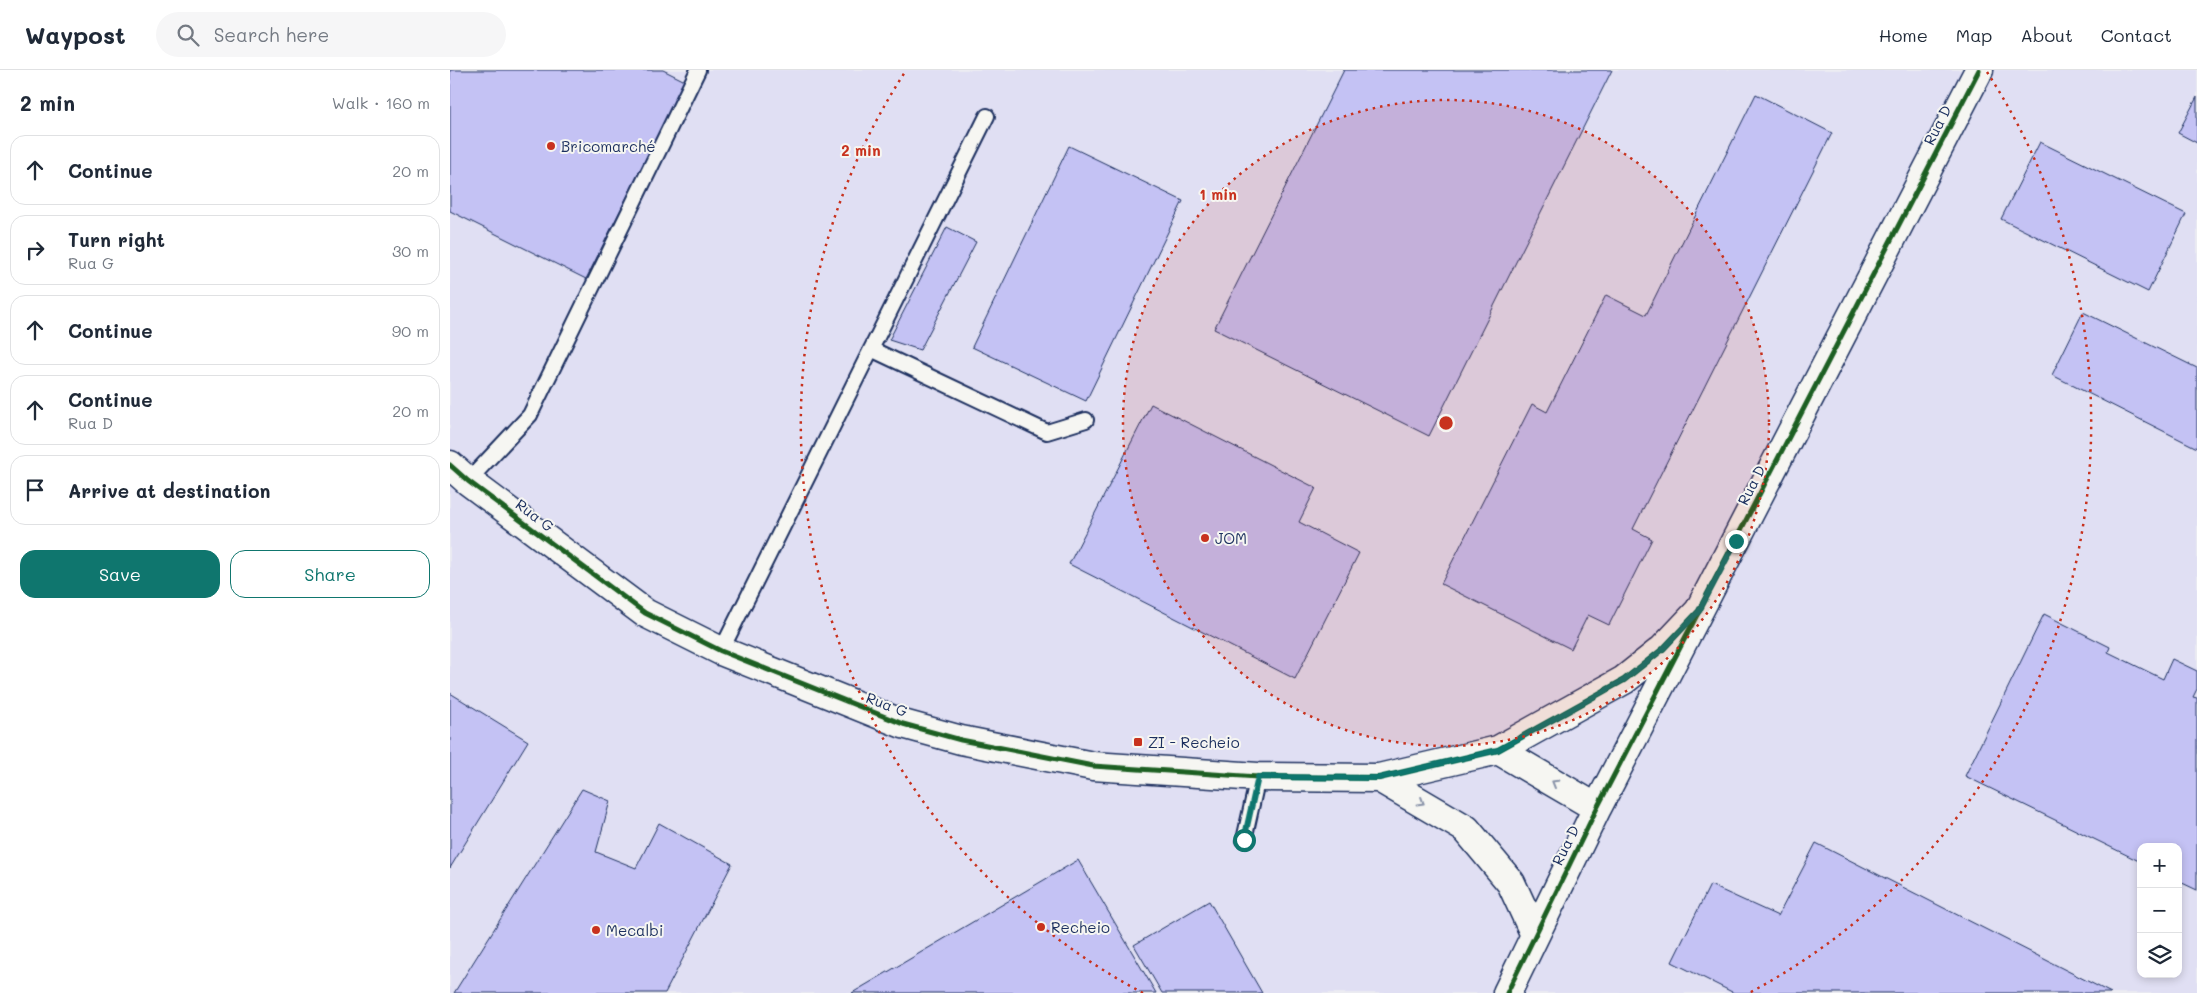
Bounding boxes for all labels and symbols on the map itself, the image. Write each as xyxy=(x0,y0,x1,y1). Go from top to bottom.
street label: Rua D xyxy=(1918,102,1956,148)
place label: Bricomarché xyxy=(561,136,656,156)
marker: Bricomarché xyxy=(545,140,557,152)
text: 2 min xyxy=(841,140,881,160)
text: 1 min xyxy=(1199,184,1237,204)
centre of rings xyxy=(1437,414,1455,432)
street label: Rua D xyxy=(1732,462,1770,508)
street label: Rua G xyxy=(512,494,558,536)
place label: JOM xyxy=(1215,528,1247,548)
route end xyxy=(1725,530,1748,553)
marker: JOM xyxy=(1199,532,1211,544)
street label: Rua G xyxy=(863,687,911,721)
place label: ZI - Recheio xyxy=(1148,732,1240,752)
marker: ZI - Recheio xyxy=(1132,736,1144,748)
one-way arrow xyxy=(1552,780,1561,790)
one-way arrow xyxy=(1415,796,1424,806)
street label: Rua D xyxy=(1547,822,1583,868)
route start xyxy=(1233,829,1256,852)
place label: Recheio xyxy=(1051,917,1110,937)
place label: Mecalbi xyxy=(606,920,663,940)
marker: Recheio xyxy=(1035,921,1047,933)
marker: Mecalbi xyxy=(590,924,602,936)

